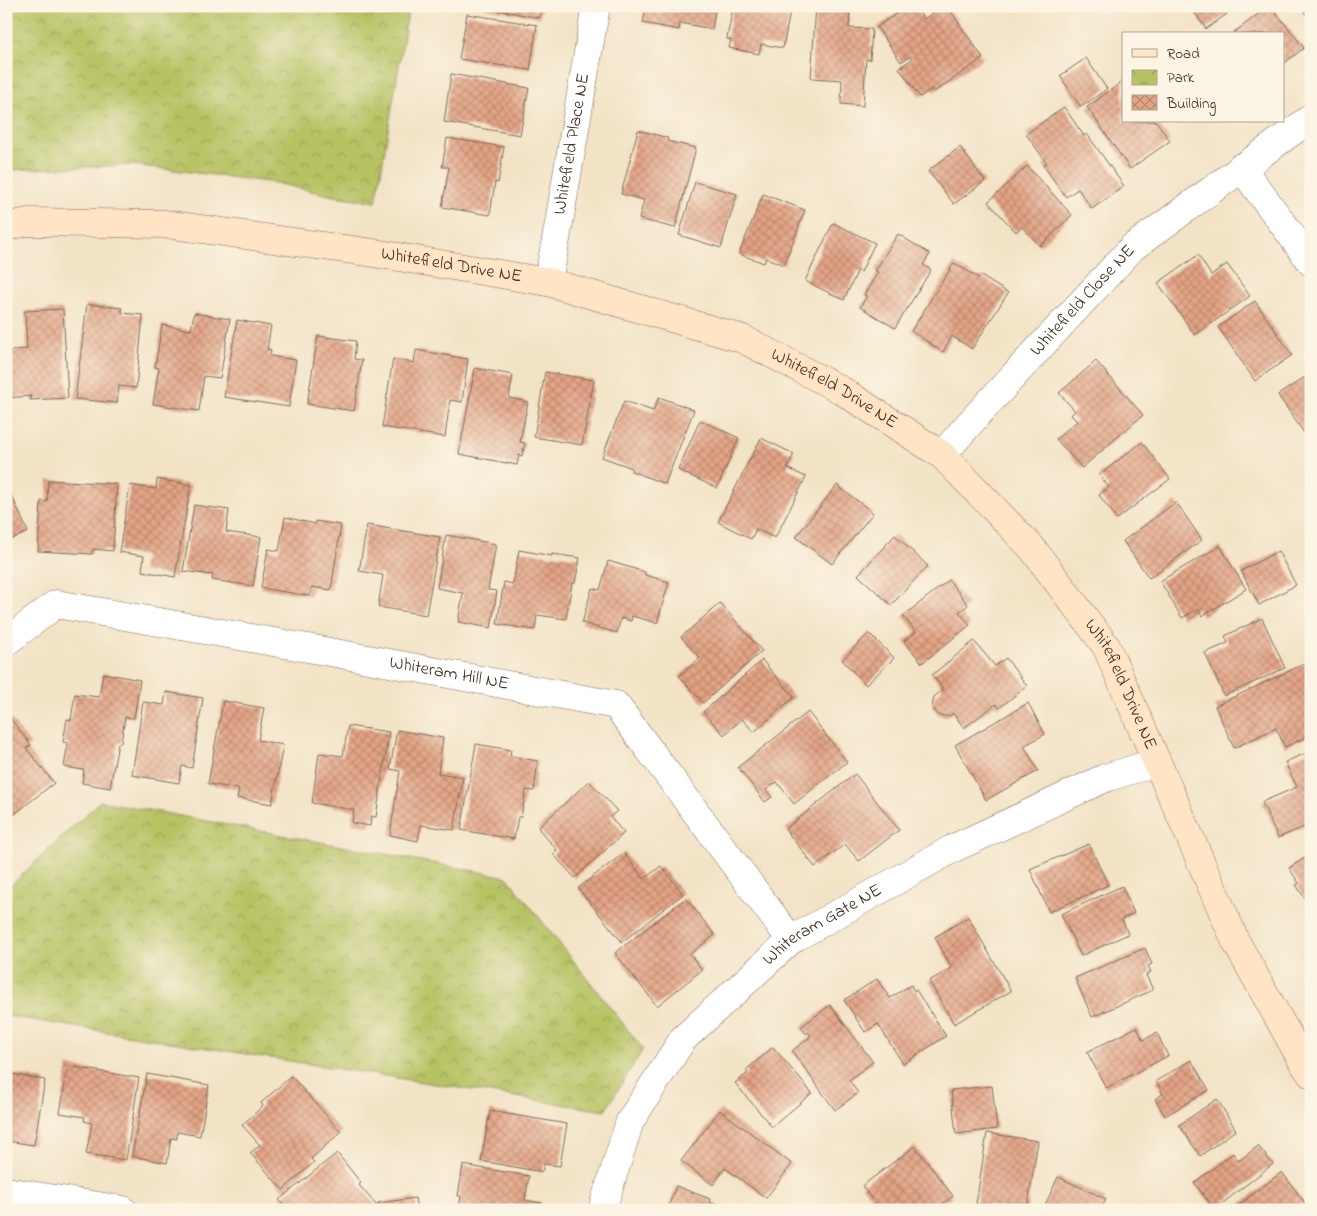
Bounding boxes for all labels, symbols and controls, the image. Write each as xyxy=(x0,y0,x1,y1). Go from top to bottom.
legend xyxy=(1122,32,1284,122)
text: Road xyxy=(1167,43,1200,65)
text: Park xyxy=(1167,67,1195,89)
street label: Whitefield Place NE xyxy=(548,71,597,217)
text: Building xyxy=(1166,93,1216,116)
street label: Whitefield Close NE xyxy=(1025,239,1142,363)
street label: Whitefield Drive NE xyxy=(379,241,524,290)
street label: Whitefield Drive NE xyxy=(766,343,902,436)
street label: Whitefield Drive NE xyxy=(1077,614,1163,754)
street label: Whiteram Hill NE xyxy=(387,650,511,698)
street label: Whiteram Gate NE xyxy=(757,878,887,972)

